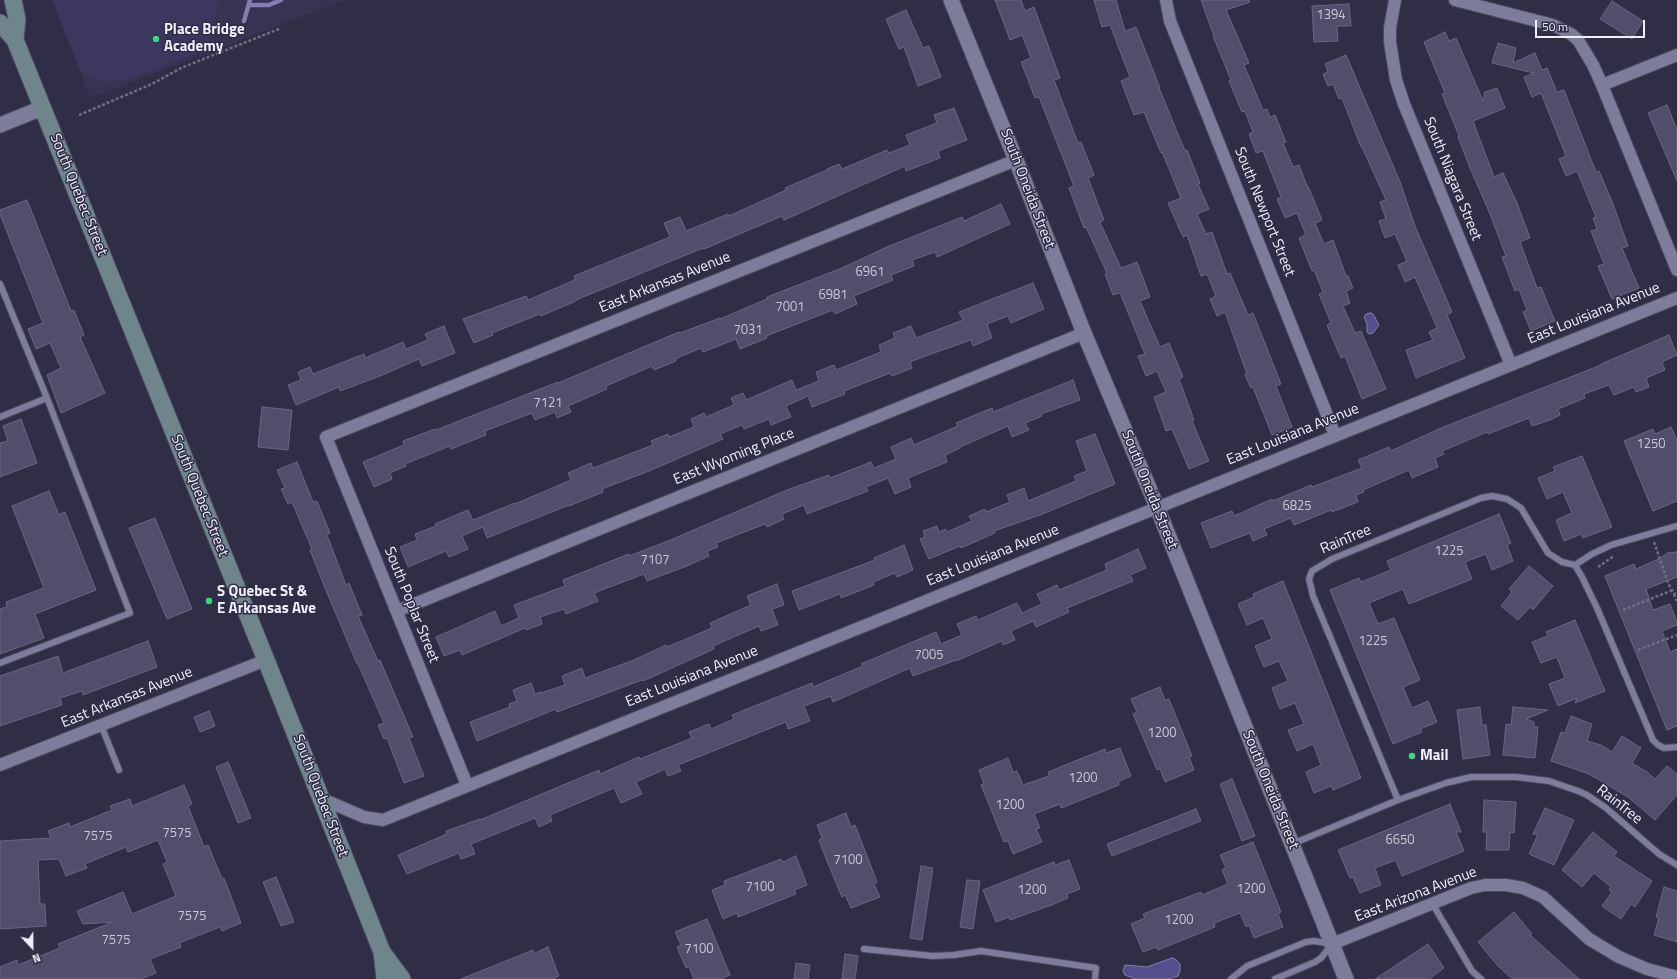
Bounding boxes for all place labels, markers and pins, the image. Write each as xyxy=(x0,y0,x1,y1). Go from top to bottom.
place label: Place Bridge Academy xyxy=(164,21,245,56)
marker: Place Bridge Academy xyxy=(151,34,161,44)
place label: S Quebec St & E Arkansas Ave xyxy=(217,583,316,618)
marker: S Quebec St & E Arkansas Ave xyxy=(204,596,214,606)
place label: Mail xyxy=(1420,747,1448,765)
marker: Mail xyxy=(1407,751,1417,761)

